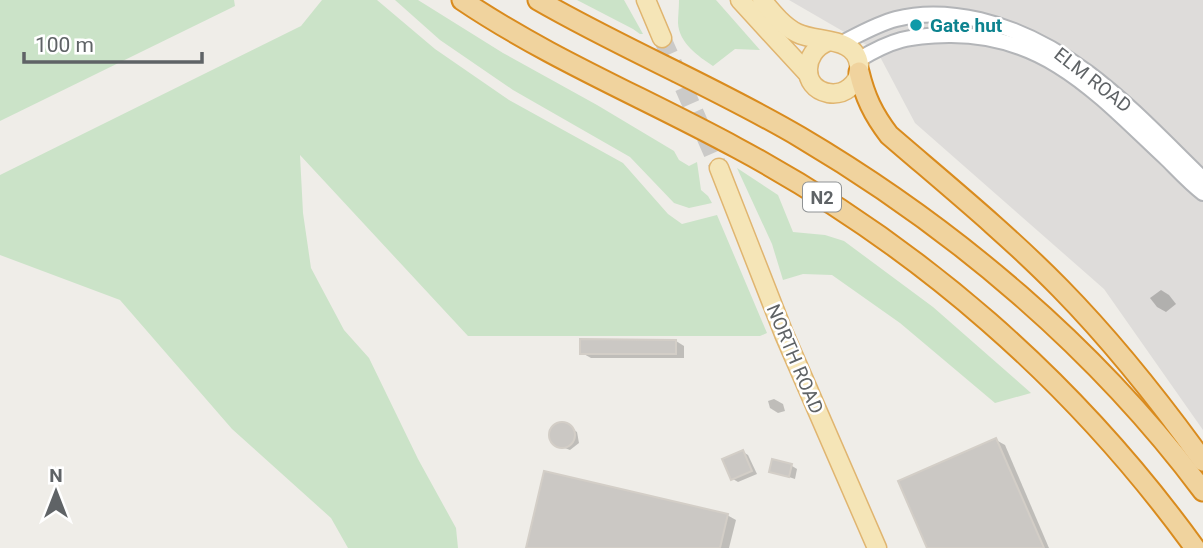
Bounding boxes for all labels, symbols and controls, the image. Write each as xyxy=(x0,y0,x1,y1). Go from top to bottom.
place label: Gate hut xyxy=(930,14,1003,37)
marker: Gate hut xyxy=(908,17,924,33)
scale bar xyxy=(24,21,203,65)
text: 100 m xyxy=(35,33,94,57)
street label: ELM ROAD xyxy=(1050,43,1136,117)
road number: N2 xyxy=(803,182,841,212)
street label: NORTH ROAD xyxy=(762,301,828,417)
north arrow xyxy=(21,457,91,527)
text: N xyxy=(49,464,63,487)

